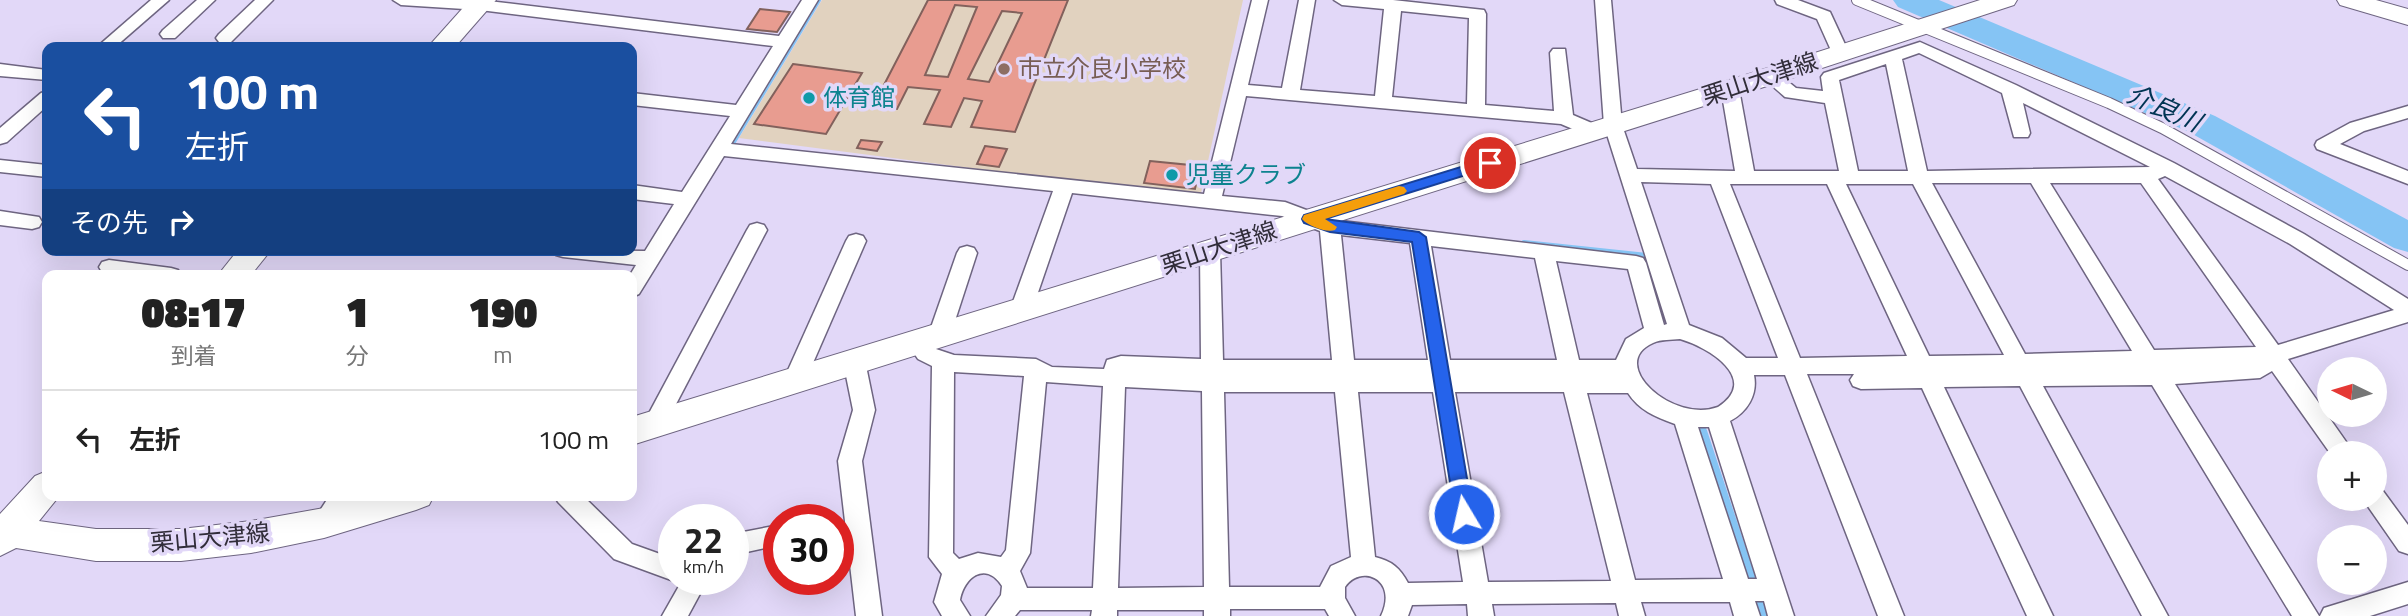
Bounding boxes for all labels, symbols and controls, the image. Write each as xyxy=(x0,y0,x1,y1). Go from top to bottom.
street label: 栗山大津線 xyxy=(1697,42,1822,114)
place label: 市立介良小学校 xyxy=(1018,50,1186,86)
text: 100 m xyxy=(185,53,319,128)
marker: 市立介良小学校 xyxy=(996,61,1012,77)
icon: left xyxy=(70,70,161,161)
water label: 介良川 xyxy=(2121,74,2210,142)
place label: 体育館 xyxy=(823,79,895,115)
marker: 体育館 xyxy=(801,90,817,106)
text: 左折 xyxy=(185,122,249,170)
pin xyxy=(1460,133,1520,193)
icon: arrive xyxy=(1471,144,1509,182)
place label: 児童クラブ xyxy=(1186,156,1306,192)
marker: 児童クラブ xyxy=(1164,167,1180,183)
text: その先 xyxy=(70,203,148,242)
icon: right xyxy=(162,203,200,241)
street label: 栗山大津線 xyxy=(1156,211,1281,283)
text: 08:17 xyxy=(142,279,246,343)
text: 1 xyxy=(346,279,369,343)
text: 190 xyxy=(468,279,537,343)
text: m xyxy=(493,337,512,372)
text: 到着 xyxy=(171,338,217,373)
text: 分 xyxy=(346,338,369,373)
north arrow xyxy=(2317,357,2387,427)
map controls xyxy=(2317,357,2387,595)
icon: left xyxy=(70,420,108,458)
text: 左折 xyxy=(129,420,181,459)
text: 100 m xyxy=(538,420,609,459)
button: + xyxy=(2317,441,2387,511)
position arrow xyxy=(1427,477,1501,551)
speed limit sign: 30 xyxy=(763,504,854,595)
text: 22 xyxy=(684,513,723,567)
street label: 栗山大津線 xyxy=(149,514,271,560)
button: − xyxy=(2317,525,2387,595)
text: km/h xyxy=(683,553,724,580)

